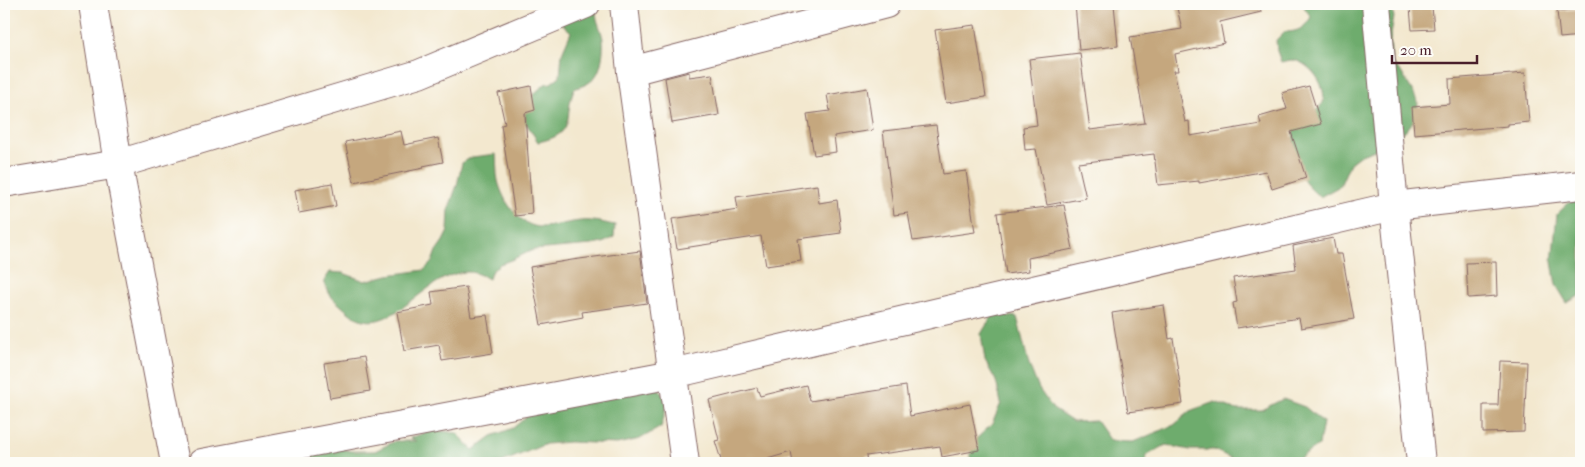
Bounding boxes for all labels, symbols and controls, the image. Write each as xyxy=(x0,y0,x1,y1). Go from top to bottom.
scale bar xyxy=(1392,32,1478,64)
text: 20 m xyxy=(1400,41,1432,59)

